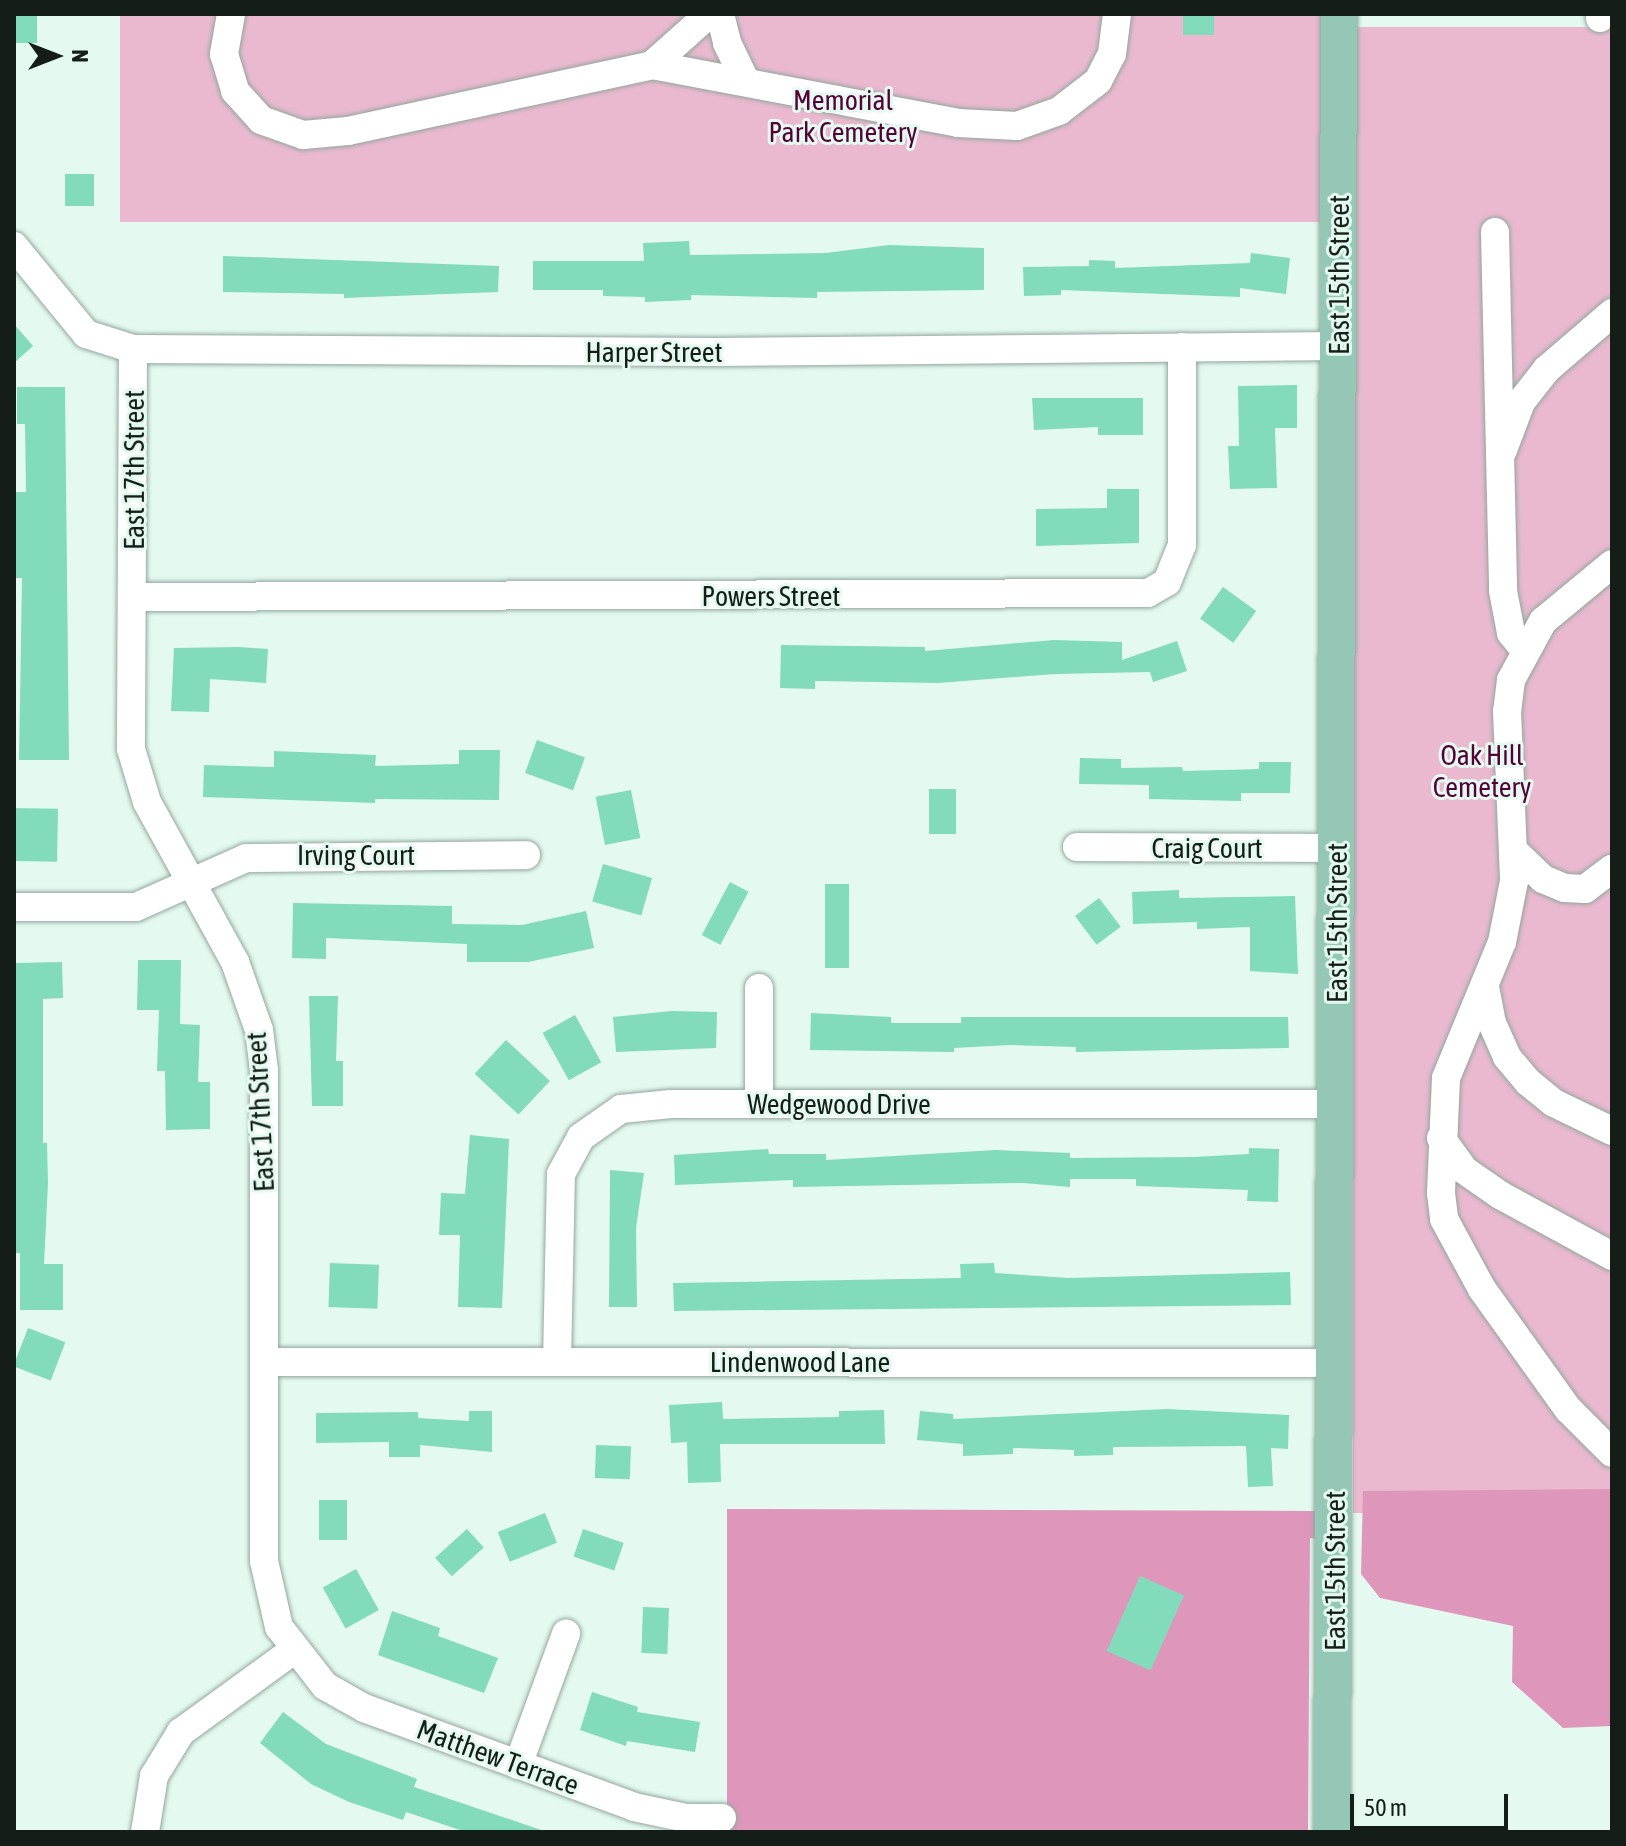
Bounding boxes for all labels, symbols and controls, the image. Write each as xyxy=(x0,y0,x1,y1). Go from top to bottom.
north arrow xyxy=(16,16,96,96)
text: N xyxy=(67,50,93,62)
park label: Memorial Park Cemetery xyxy=(768,83,918,149)
street label: East 15th Street xyxy=(1322,195,1356,355)
street label: Harper Street xyxy=(585,335,723,369)
street label: East 17th Street xyxy=(117,390,151,550)
street label: Powers Street xyxy=(702,579,840,613)
park label: Oak Hill Cemetery xyxy=(1433,738,1531,804)
street label: Craig Court xyxy=(1152,831,1262,865)
street label: Irving Court xyxy=(297,838,415,872)
street label: East 15th Street xyxy=(1320,843,1354,1003)
street label: East 17th Street xyxy=(239,1031,281,1193)
street label: Wedgewood Drive xyxy=(747,1087,931,1121)
street label: Lindenwood Lane xyxy=(710,1345,890,1379)
street label: East 15th Street xyxy=(1318,1491,1352,1651)
street label: Matthew Terrace xyxy=(412,1712,584,1802)
scale bar xyxy=(1354,1778,1512,1828)
text: 50 m xyxy=(1364,1794,1407,1821)

